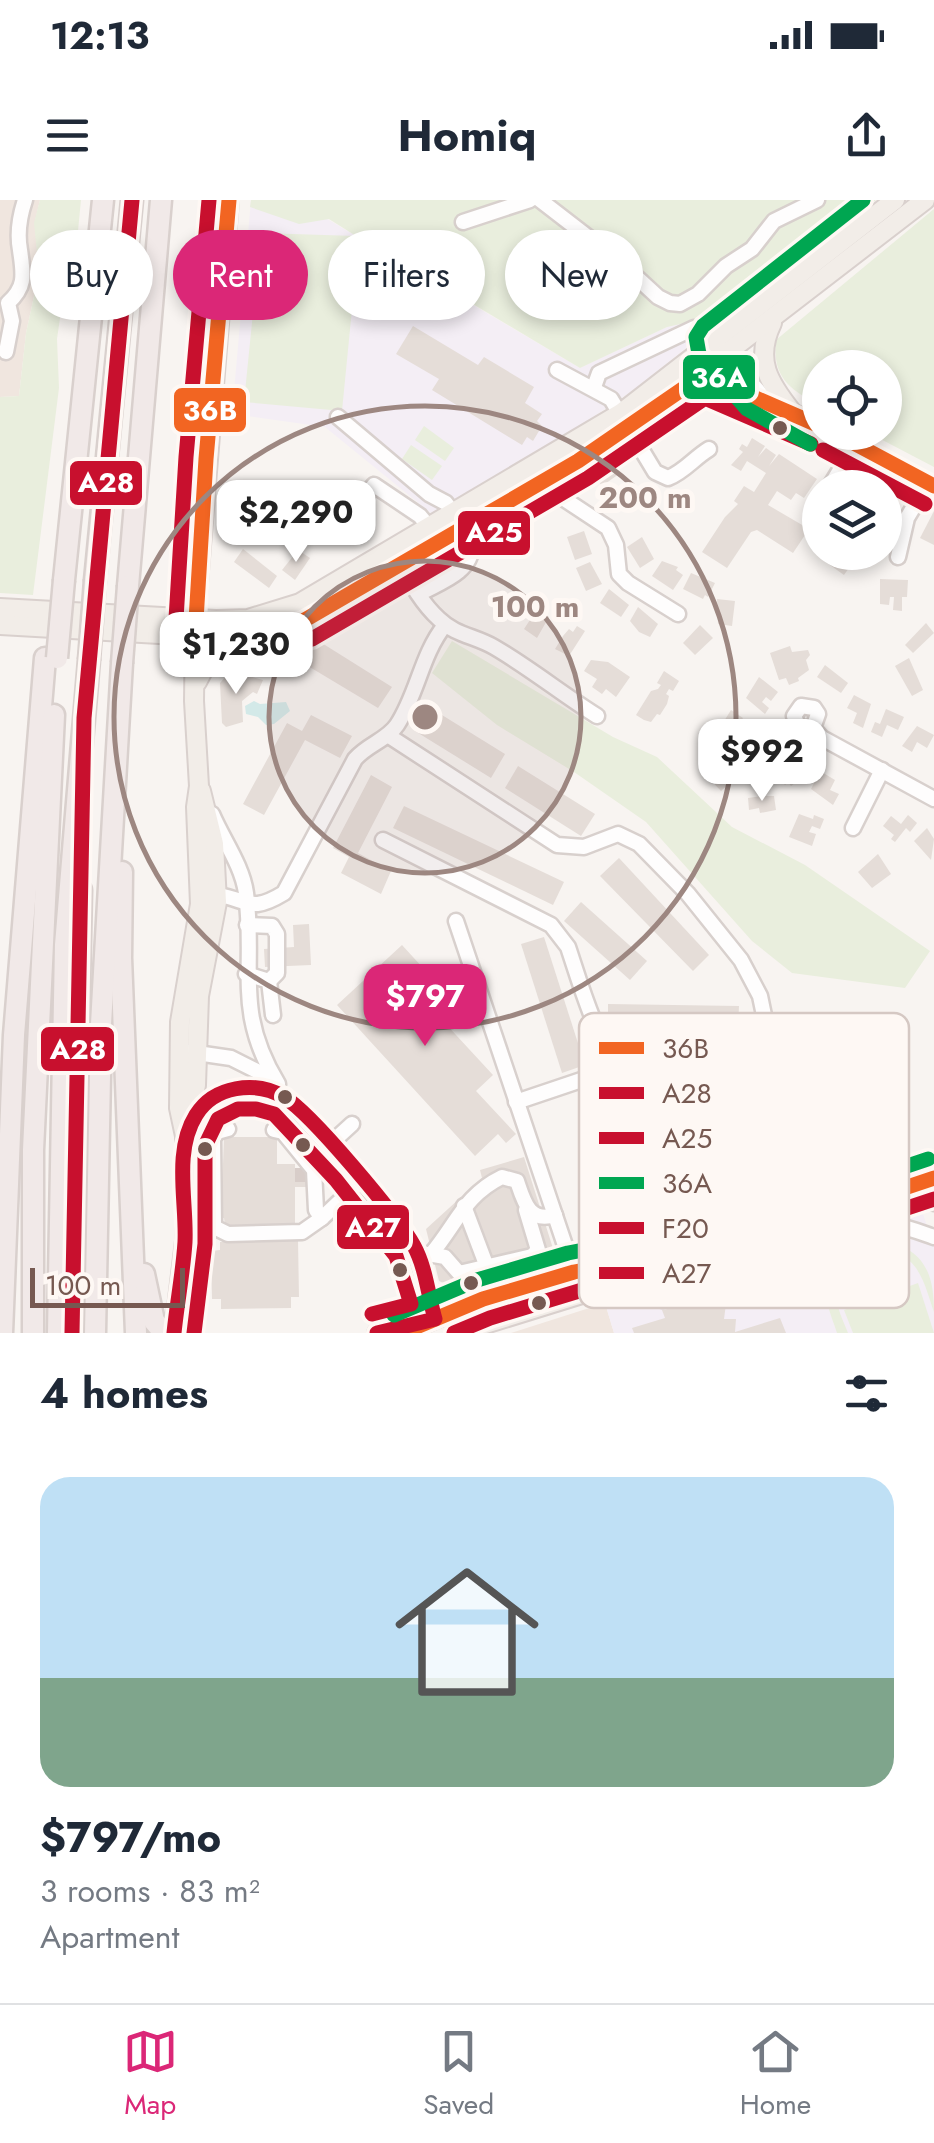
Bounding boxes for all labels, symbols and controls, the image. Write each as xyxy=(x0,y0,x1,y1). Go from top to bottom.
text: 12:13 xyxy=(50,8,149,63)
text: Homiq xyxy=(397,103,537,168)
icon: menu xyxy=(40,108,95,163)
icon: share xyxy=(839,108,894,163)
chip: Buy xyxy=(30,230,153,320)
chip: Rent xyxy=(173,230,308,320)
chip: Filters xyxy=(328,230,485,320)
chip: New xyxy=(505,230,643,320)
map controls xyxy=(802,350,902,570)
button: locate xyxy=(802,350,902,450)
line badge: 36A xyxy=(681,353,757,401)
text: 36A xyxy=(691,357,748,398)
line badge: 36B xyxy=(172,386,248,434)
text: 36B xyxy=(183,390,237,431)
unlabelled marker xyxy=(770,418,790,438)
line badge: A28 xyxy=(68,459,144,507)
text: A28 xyxy=(77,462,134,503)
button: layers xyxy=(802,470,902,570)
text: 200 m xyxy=(599,476,692,519)
pin: $2,290 xyxy=(215,480,377,565)
text: $2,290 xyxy=(239,489,353,535)
line badge: A25 xyxy=(456,509,532,557)
text: A25 xyxy=(464,512,523,553)
text: 100 m xyxy=(491,585,579,628)
pin: $1,230 xyxy=(155,612,317,697)
text: $1,230 xyxy=(182,621,290,667)
centre of rings xyxy=(407,699,443,735)
pin: $992 xyxy=(703,719,821,804)
text: $992 xyxy=(720,728,804,774)
pin: $797 xyxy=(366,964,484,1049)
text: $797 xyxy=(386,973,464,1019)
legend xyxy=(579,1013,909,1308)
line badge: A28 xyxy=(39,1025,116,1073)
text: 36B xyxy=(662,1028,709,1069)
text: A28 xyxy=(49,1029,106,1070)
text: A28 xyxy=(662,1073,712,1114)
unlabelled marker xyxy=(275,1087,295,1107)
text: A25 xyxy=(662,1118,712,1159)
unlabelled marker xyxy=(293,1135,313,1155)
unlabelled marker xyxy=(195,1139,215,1159)
text: 36A xyxy=(662,1163,712,1204)
line badge: A27 xyxy=(335,1203,411,1251)
text: A27 xyxy=(344,1207,401,1248)
text: F20 xyxy=(662,1208,709,1249)
text: A27 xyxy=(662,1253,711,1294)
unlabelled marker xyxy=(390,1260,410,1280)
scale bar xyxy=(30,1263,185,1308)
text: 100 m xyxy=(45,1265,121,1306)
unlabelled marker xyxy=(461,1273,481,1293)
unlabelled marker xyxy=(529,1293,549,1313)
text: 4 homes xyxy=(40,1363,208,1424)
icon: filters xyxy=(839,1366,894,1421)
icon: home xyxy=(377,1542,557,1722)
text: $797/mo xyxy=(40,1807,221,1868)
text: 3 rooms · 83 m² xyxy=(40,1868,260,1914)
text: Apartment xyxy=(40,1914,179,1960)
tab: Map xyxy=(123,2024,178,2125)
tab: Saved xyxy=(423,2024,494,2125)
tab: Home xyxy=(740,2024,811,2125)

